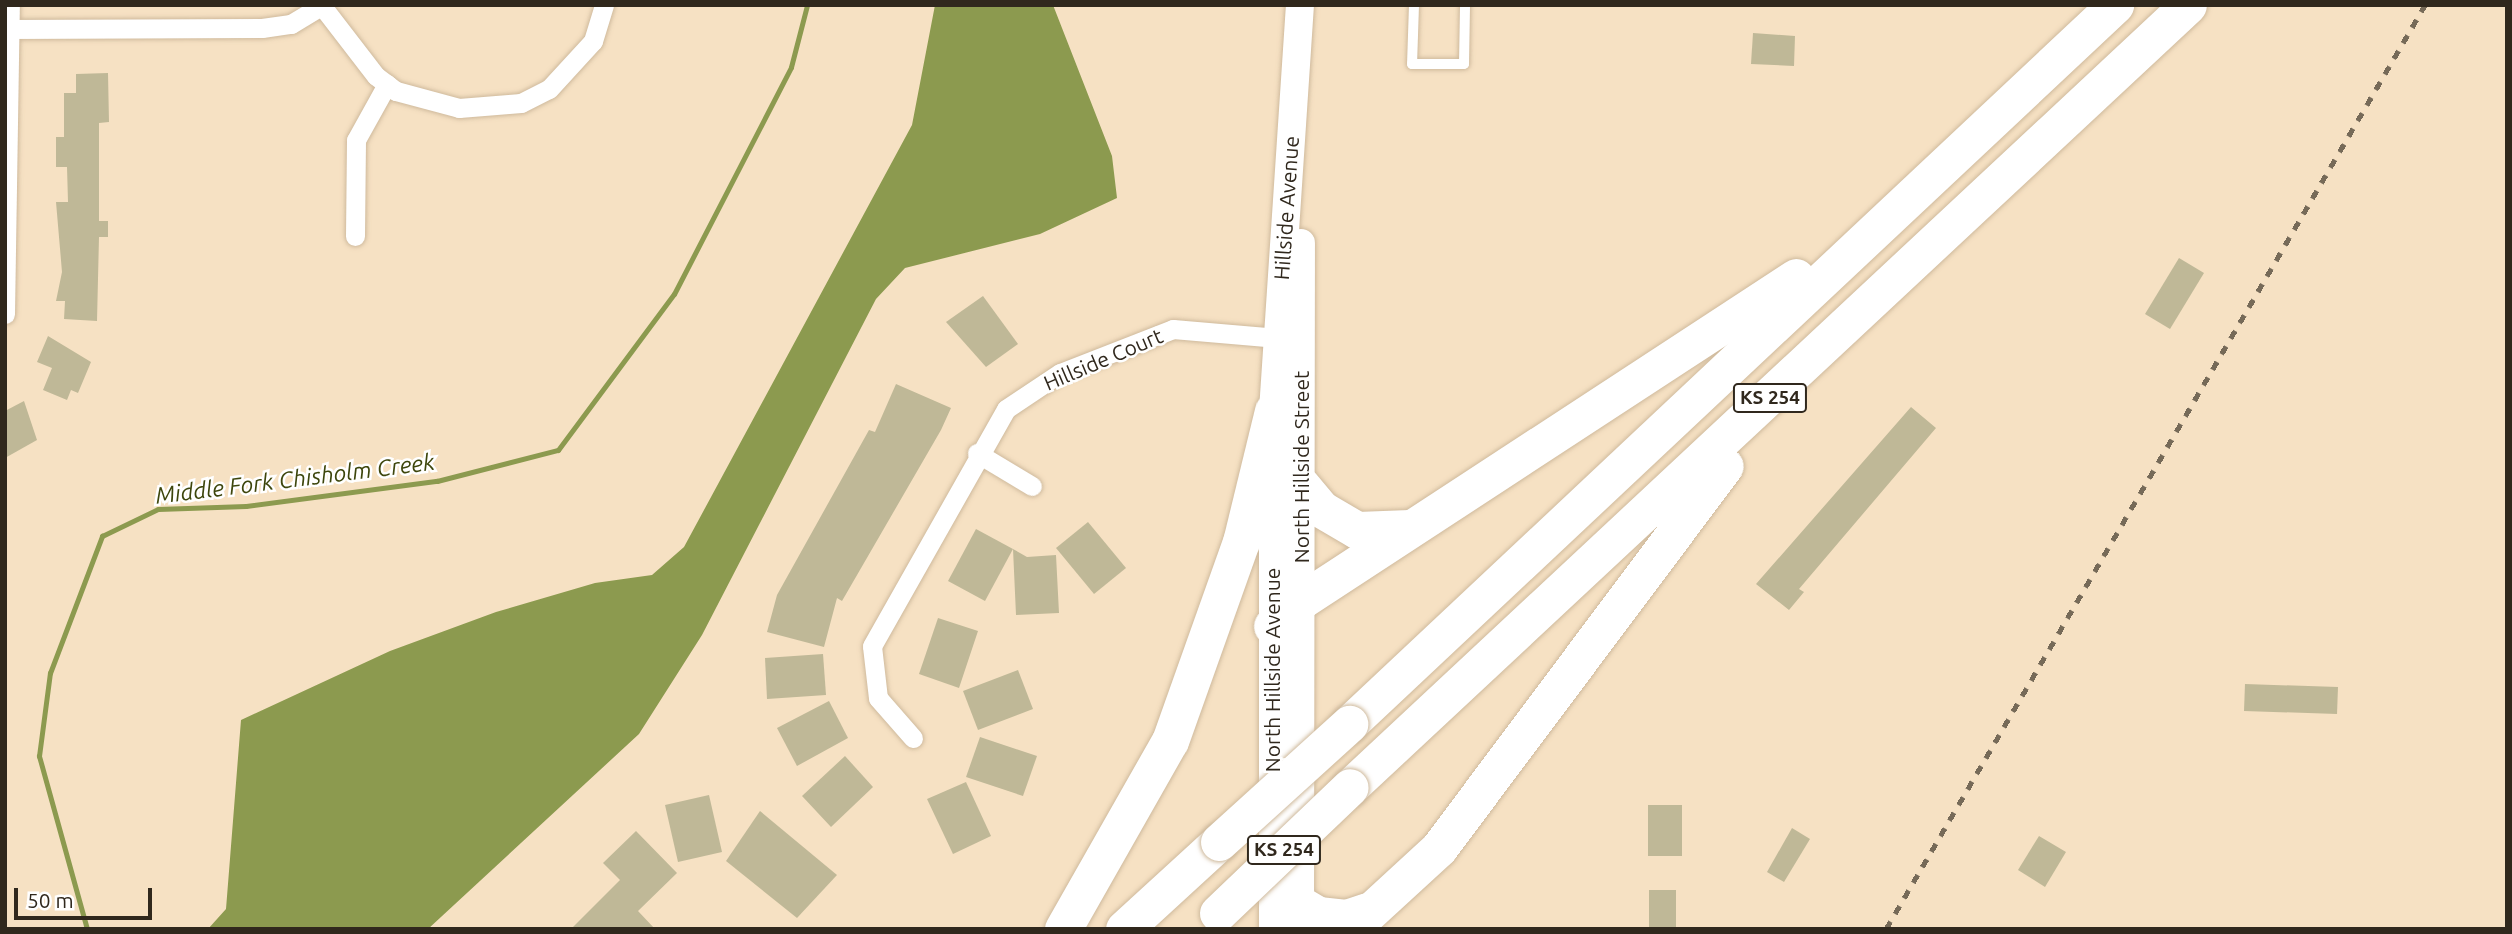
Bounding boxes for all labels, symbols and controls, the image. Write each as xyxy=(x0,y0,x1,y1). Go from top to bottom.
street label: Hillside Avenue xyxy=(1268,135,1304,281)
street label: Hillside Court xyxy=(1040,323,1166,395)
street label: North Hillside Street xyxy=(1288,371,1314,563)
road number: KS 254 xyxy=(1732,382,1809,414)
water label: Middle Fork Chisholm Creek xyxy=(154,448,436,510)
street label: North Hillside Avenue xyxy=(1259,568,1285,772)
road number: KS 254 xyxy=(1246,834,1322,866)
scale bar xyxy=(18,874,156,918)
text: 50 m xyxy=(27,888,74,912)

